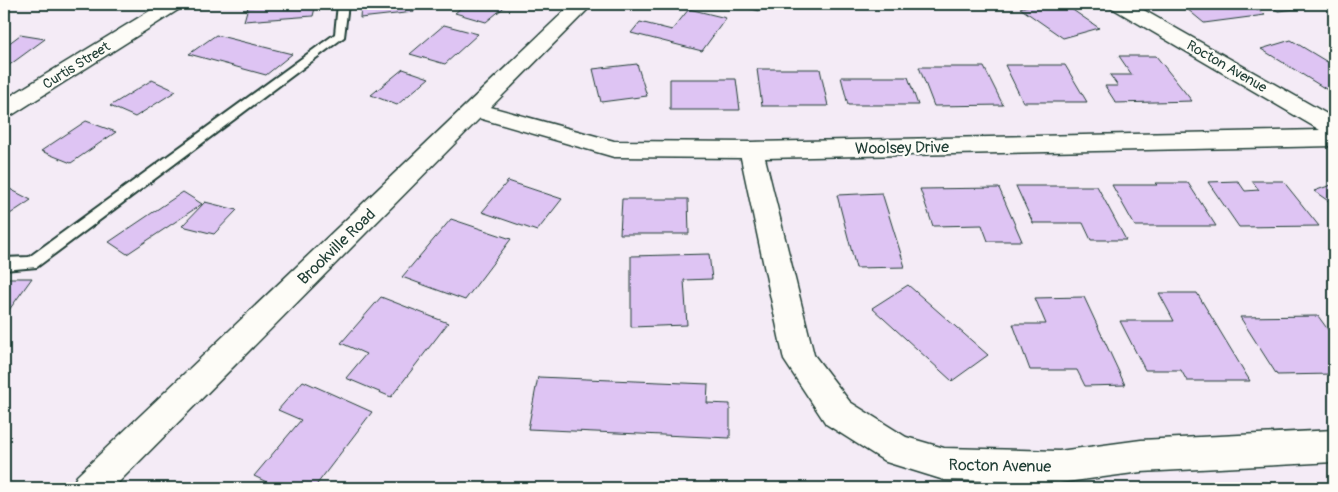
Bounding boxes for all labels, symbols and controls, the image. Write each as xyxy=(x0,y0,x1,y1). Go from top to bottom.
street label: Rocton Avenue xyxy=(1184,37,1270,96)
street label: Curtis Street xyxy=(40,38,113,93)
street label: Woolsey Drive xyxy=(855,137,949,159)
street label: Brookville Road xyxy=(294,205,380,289)
street label: Rocton Avenue xyxy=(949,455,1052,477)

